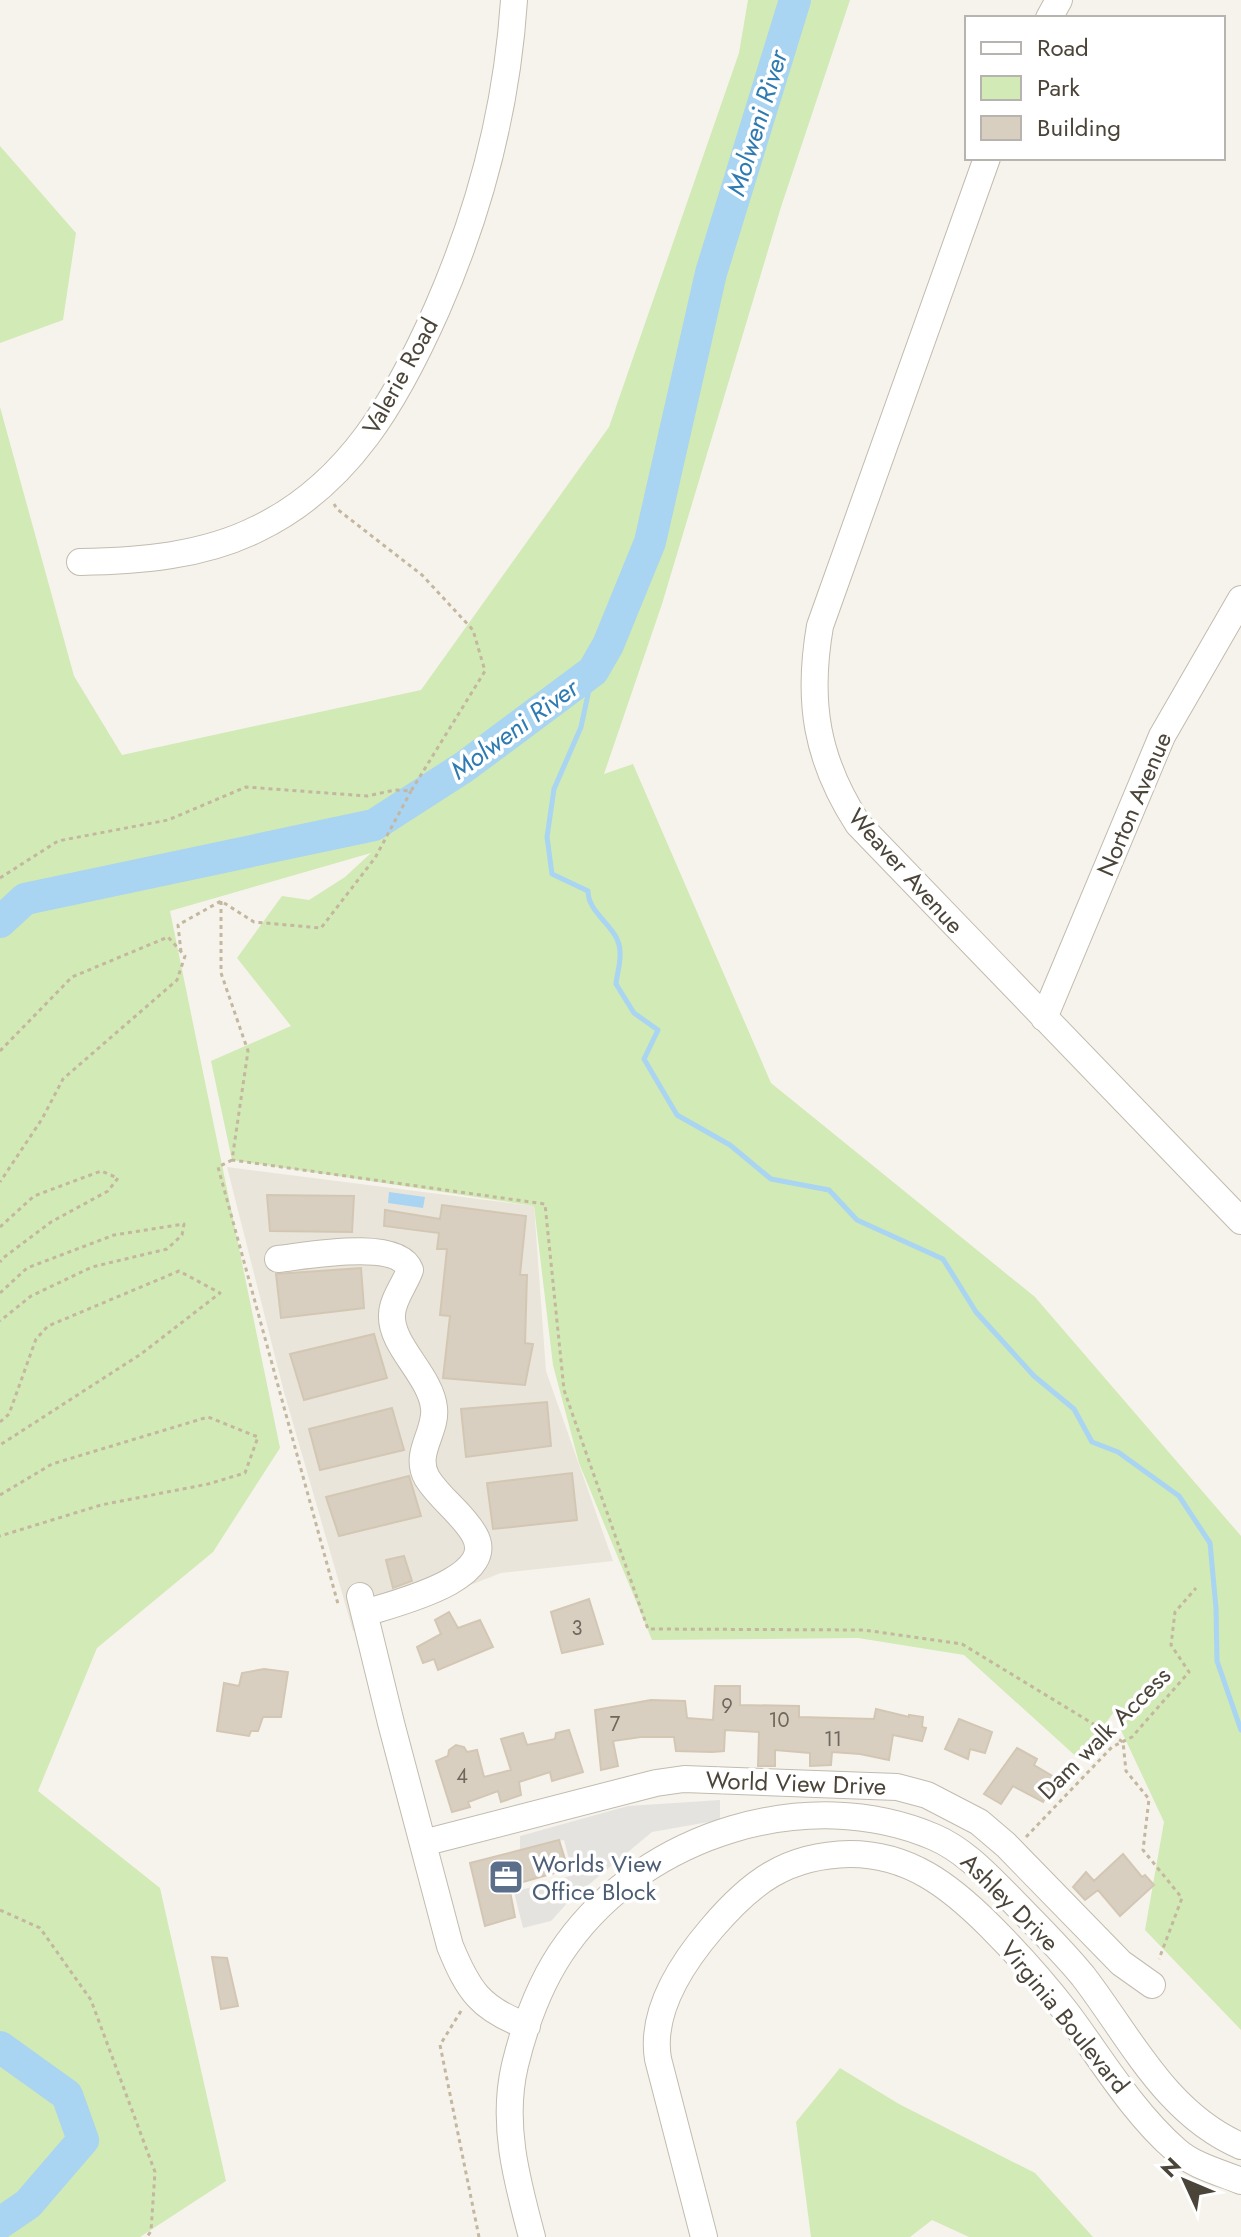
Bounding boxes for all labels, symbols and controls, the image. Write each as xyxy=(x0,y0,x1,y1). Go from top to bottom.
legend xyxy=(965,16,1225,160)
text: Road xyxy=(1037,30,1089,65)
water label: Molweni River xyxy=(717,44,798,200)
text: Park xyxy=(1037,70,1080,105)
text: Building xyxy=(1037,110,1121,145)
street label: Valerie Road xyxy=(354,311,446,441)
water label: Molweni River xyxy=(442,669,587,789)
street label: Norton Avenue xyxy=(1088,727,1180,881)
street label: Weaver Avenue xyxy=(840,800,972,942)
house number: 3 xyxy=(572,1614,583,1643)
street label: Dam walk Access xyxy=(1030,1659,1178,1807)
house number: 9 xyxy=(721,1692,733,1721)
house number: 10 xyxy=(769,1706,790,1735)
house number: 7 xyxy=(610,1710,621,1739)
house number: 11 xyxy=(824,1725,842,1754)
house number: 4 xyxy=(456,1762,468,1791)
street label: World View Drive xyxy=(705,1762,887,1804)
street label: Ashley Drive xyxy=(953,1845,1067,1959)
place label: Worlds View Office Block xyxy=(532,1846,662,1909)
office icon: Worlds View Office Block xyxy=(487,1858,525,1896)
street label: Virginia Boulevard xyxy=(992,1933,1138,2101)
north arrow xyxy=(1145,2141,1225,2221)
text: N xyxy=(1153,2150,1188,2185)

